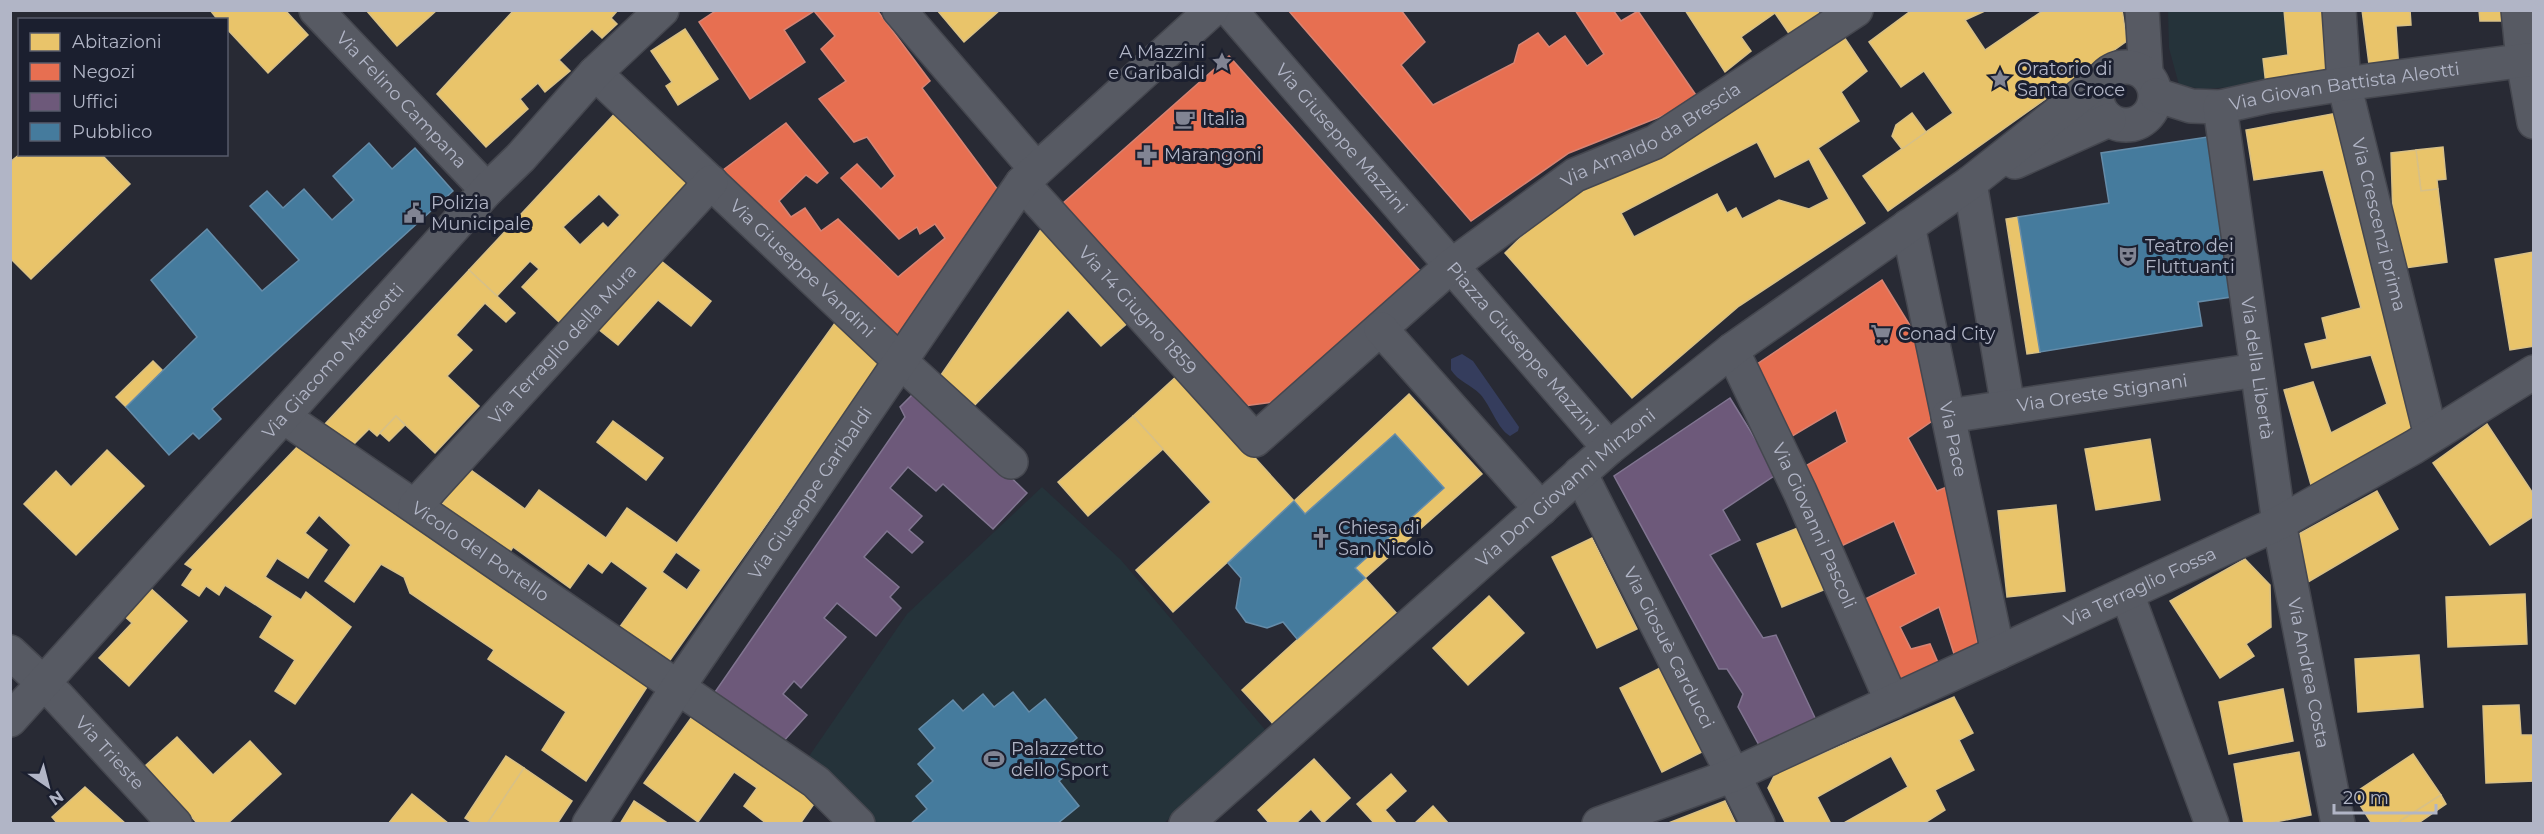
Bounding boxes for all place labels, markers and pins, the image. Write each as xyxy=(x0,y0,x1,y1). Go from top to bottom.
place label: A Mazzini e Garibaldi xyxy=(1108,41,1205,84)
place icon: A Mazzini e Garibaldi xyxy=(1210,50,1234,74)
place label: Oratorio di Santa Croce xyxy=(2017,58,2125,101)
place icon: Oratorio di Santa Croce xyxy=(1988,67,2012,91)
cafe icon: Italia xyxy=(1173,107,1197,131)
place label: Italia xyxy=(1202,108,1245,130)
pharmacy icon: Marangoni xyxy=(1135,143,1159,167)
place label: Marangoni xyxy=(1164,144,1262,166)
place label: Polizia Municipale xyxy=(431,192,531,235)
public building icon: Polizia Municipale xyxy=(402,201,426,225)
place label: Teatro dei Fluttuanti xyxy=(2145,235,2235,278)
theatre icon: Teatro dei Fluttuanti xyxy=(2116,244,2140,268)
supermarket icon: Conad City xyxy=(1869,322,1893,346)
place label: Conad City xyxy=(1898,323,1995,345)
place label: Chiesa di San Nicolò xyxy=(1338,517,1433,560)
church icon: Chiesa di San Nicolò xyxy=(1309,526,1333,550)
place label: Palazzetto dello Sport xyxy=(1011,738,1109,781)
sports icon: Palazzetto dello Sport xyxy=(982,747,1006,771)

